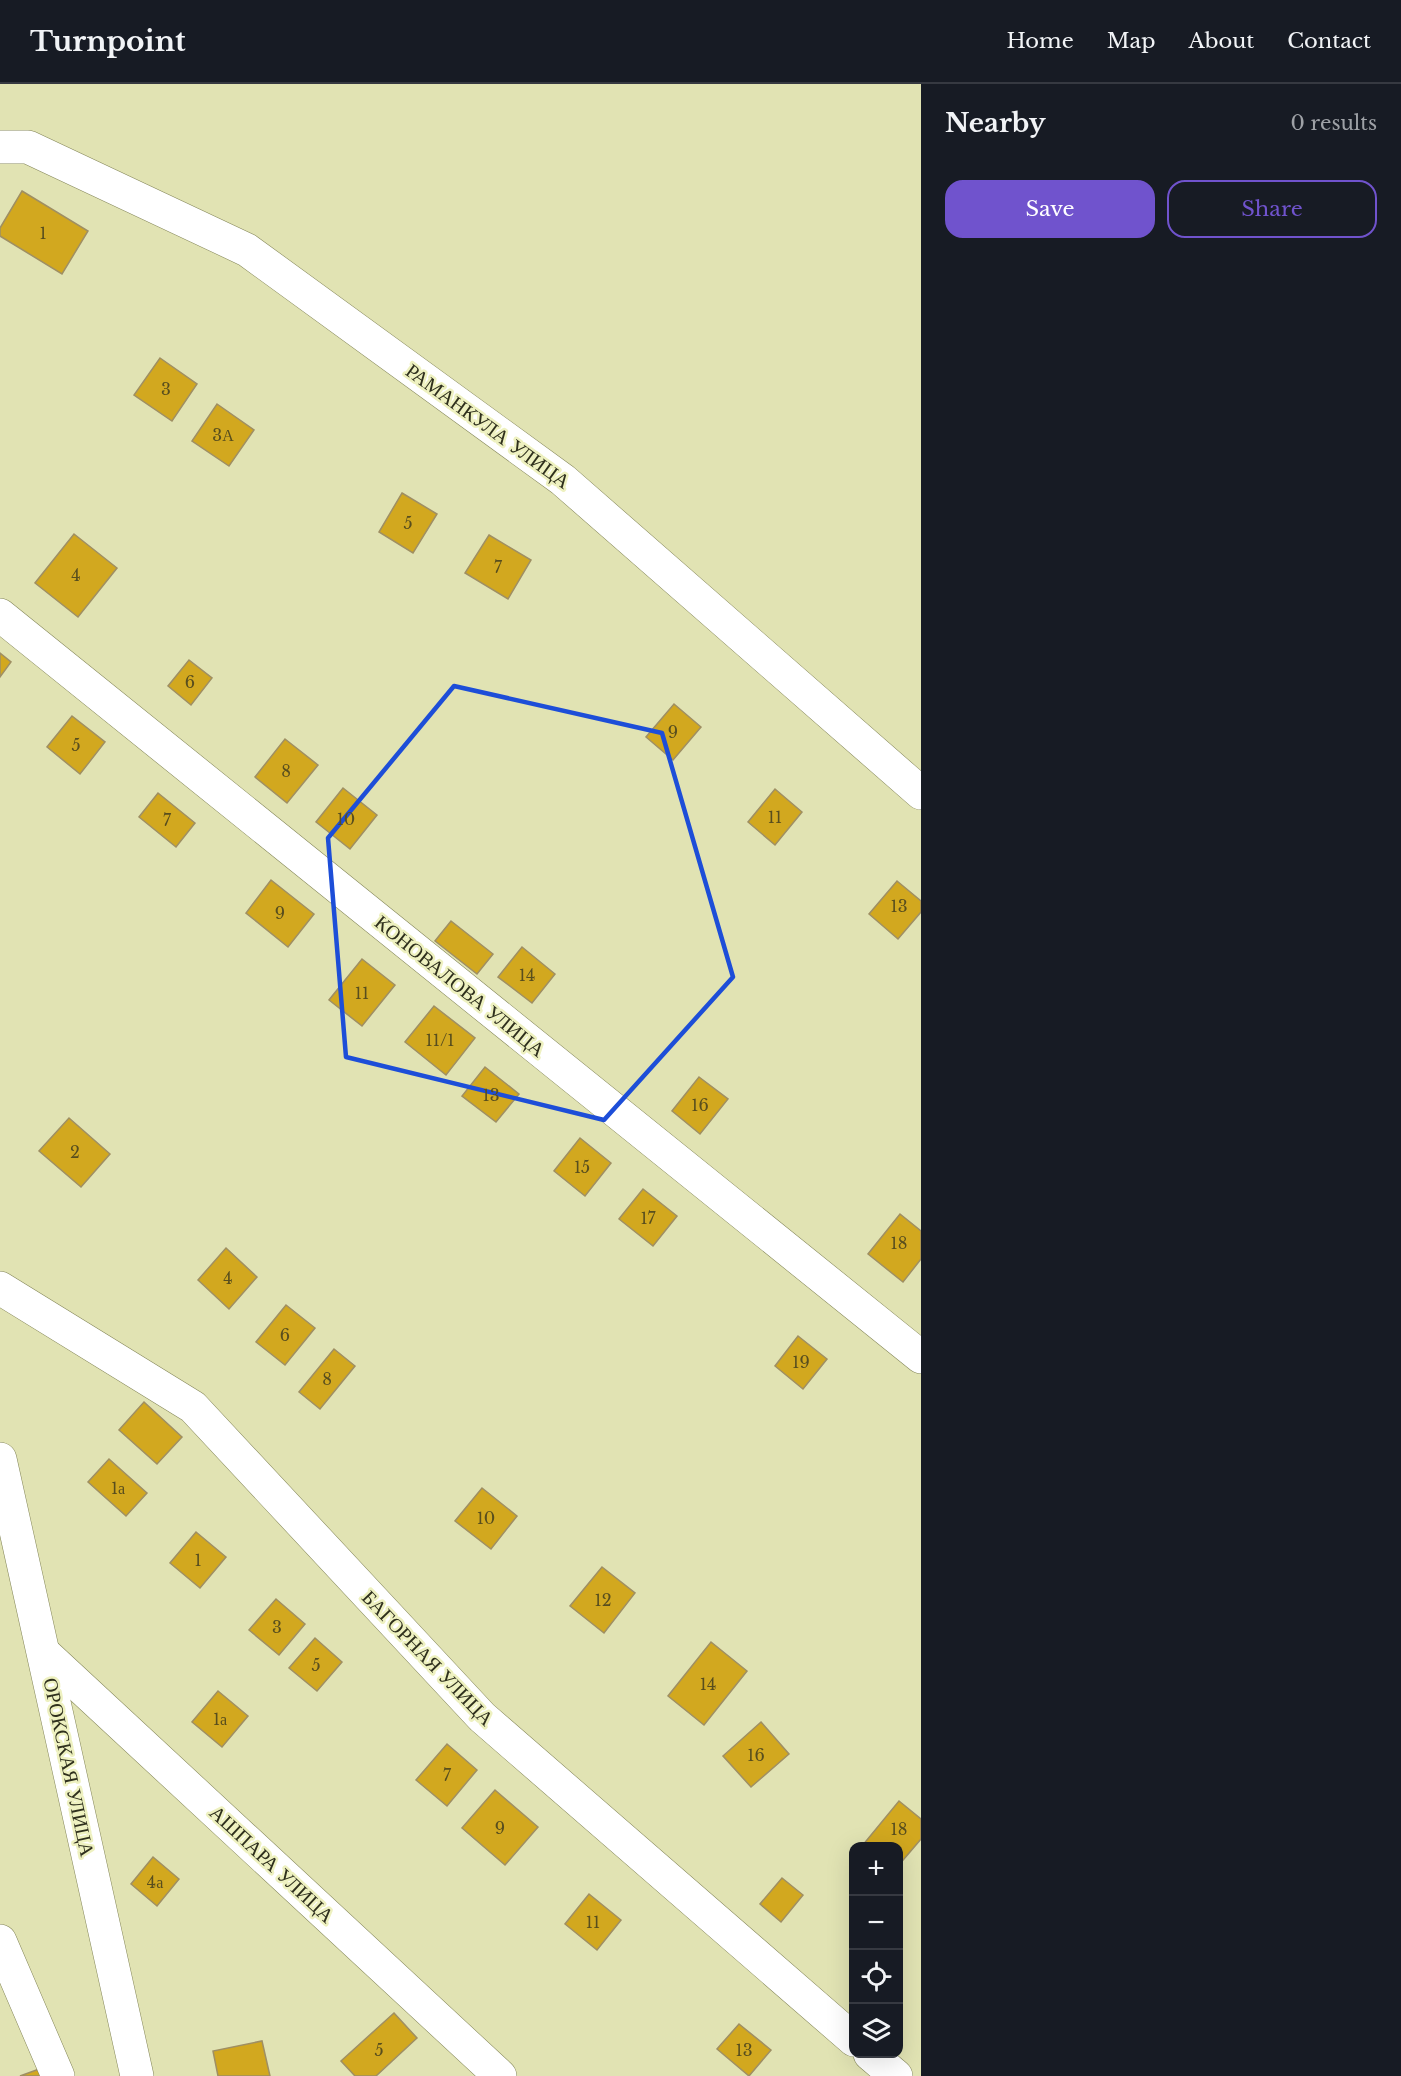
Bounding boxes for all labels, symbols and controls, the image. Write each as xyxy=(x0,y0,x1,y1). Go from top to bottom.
text: Turnpoint xyxy=(30,24,186,59)
text: Home xyxy=(1007,28,1074,54)
text: Map xyxy=(1107,28,1155,54)
text: About xyxy=(1188,28,1254,54)
text: Contact xyxy=(1287,28,1371,54)
text: Nearby xyxy=(945,107,1046,139)
text: 0 results xyxy=(1291,111,1377,135)
button: Save xyxy=(945,180,1155,238)
button: Share xyxy=(1167,180,1377,238)
house number: 1 xyxy=(39,223,47,243)
street label: РАМАНКУЛА УЛИЦА xyxy=(401,358,575,494)
house number: 3 xyxy=(161,379,171,399)
house number: 3А xyxy=(212,425,234,445)
house number: 5 xyxy=(403,513,413,533)
house number: 7 xyxy=(494,557,503,577)
house number: 4 xyxy=(71,565,81,585)
house number: 6 xyxy=(185,672,195,692)
house number: 9 xyxy=(668,722,678,742)
house number: 5 xyxy=(71,735,81,755)
house number: 8 xyxy=(281,761,291,781)
house number: 11 xyxy=(768,807,782,827)
house number: 10 xyxy=(337,809,355,829)
house number: 7 xyxy=(163,810,172,830)
house number: 13 xyxy=(891,896,908,916)
house number: 9 xyxy=(275,903,285,923)
street label: КОНОВАЛОВА УЛИЦА xyxy=(370,910,550,1062)
house number: 14 xyxy=(519,965,535,985)
house number: 11 xyxy=(355,983,369,1003)
house number: 11/1 xyxy=(426,1030,454,1050)
house number: 13 xyxy=(483,1085,500,1105)
house number: 16 xyxy=(691,1095,709,1115)
house number: 2 xyxy=(70,1142,80,1162)
house number: 15 xyxy=(574,1157,590,1177)
house number: 17 xyxy=(640,1208,657,1228)
house number: 18 xyxy=(891,1233,907,1253)
house number: 4 xyxy=(223,1268,233,1288)
house number: 6 xyxy=(280,1325,290,1345)
house number: 19 xyxy=(792,1352,810,1372)
house number: 8 xyxy=(322,1369,332,1389)
house number: 1а xyxy=(111,1478,125,1498)
house number: 10 xyxy=(477,1508,495,1528)
house number: 1 xyxy=(194,1550,202,1570)
street label: БАГОРНАЯ УЛИЦА xyxy=(357,1585,499,1731)
house number: 12 xyxy=(595,1590,612,1610)
house number: 3 xyxy=(272,1617,282,1637)
house number: 5 xyxy=(311,1655,321,1675)
house number: 14 xyxy=(700,1674,716,1694)
street label: ОРОКСКАЯ УЛИЦА xyxy=(38,1675,100,1859)
house number: 1а xyxy=(213,1709,227,1729)
house number: 16 xyxy=(747,1745,765,1765)
house number: 7 xyxy=(443,1765,452,1785)
street label: АШПАРА УЛИЦА xyxy=(205,1800,339,1928)
house number: 9 xyxy=(495,1818,505,1838)
house number: 18 xyxy=(891,1819,907,1839)
map controls xyxy=(849,1842,903,2058)
button: + xyxy=(849,1842,903,1896)
house number: 4а xyxy=(147,1872,163,1892)
button: − xyxy=(849,1896,903,1950)
house number: 11 xyxy=(586,1912,600,1932)
button: locate xyxy=(849,1950,903,2004)
button: layers xyxy=(849,2004,903,2058)
house number: 5 xyxy=(374,2040,384,2060)
house number: 13 xyxy=(736,2040,753,2060)

